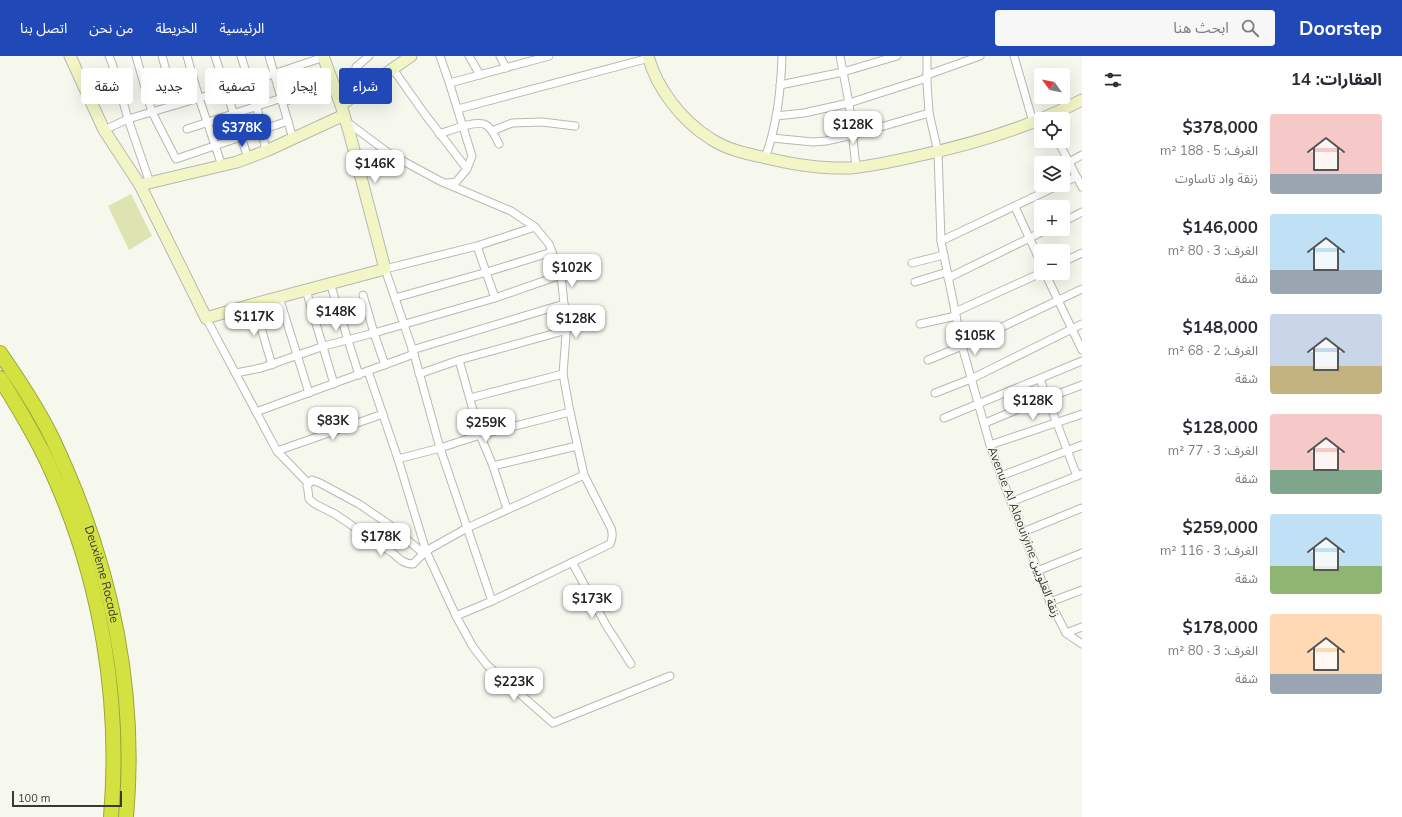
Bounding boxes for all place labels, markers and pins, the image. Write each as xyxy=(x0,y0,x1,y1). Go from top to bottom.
pin: $128K xyxy=(825,111,881,145)
pin: $378K xyxy=(214,114,270,148)
pin: $146K xyxy=(347,150,403,184)
pin: $102K xyxy=(544,254,600,288)
pin: $148K xyxy=(308,298,364,332)
pin: $117K xyxy=(226,303,282,337)
pin: $128K xyxy=(548,305,604,339)
pin: $105K xyxy=(947,322,1003,356)
pin: $128K xyxy=(1005,387,1061,421)
pin: $83K xyxy=(309,407,357,441)
pin: $259K xyxy=(458,409,514,443)
pin: $178K xyxy=(353,523,409,557)
pin: $173K xyxy=(564,585,620,619)
pin: $223K xyxy=(486,668,542,702)

